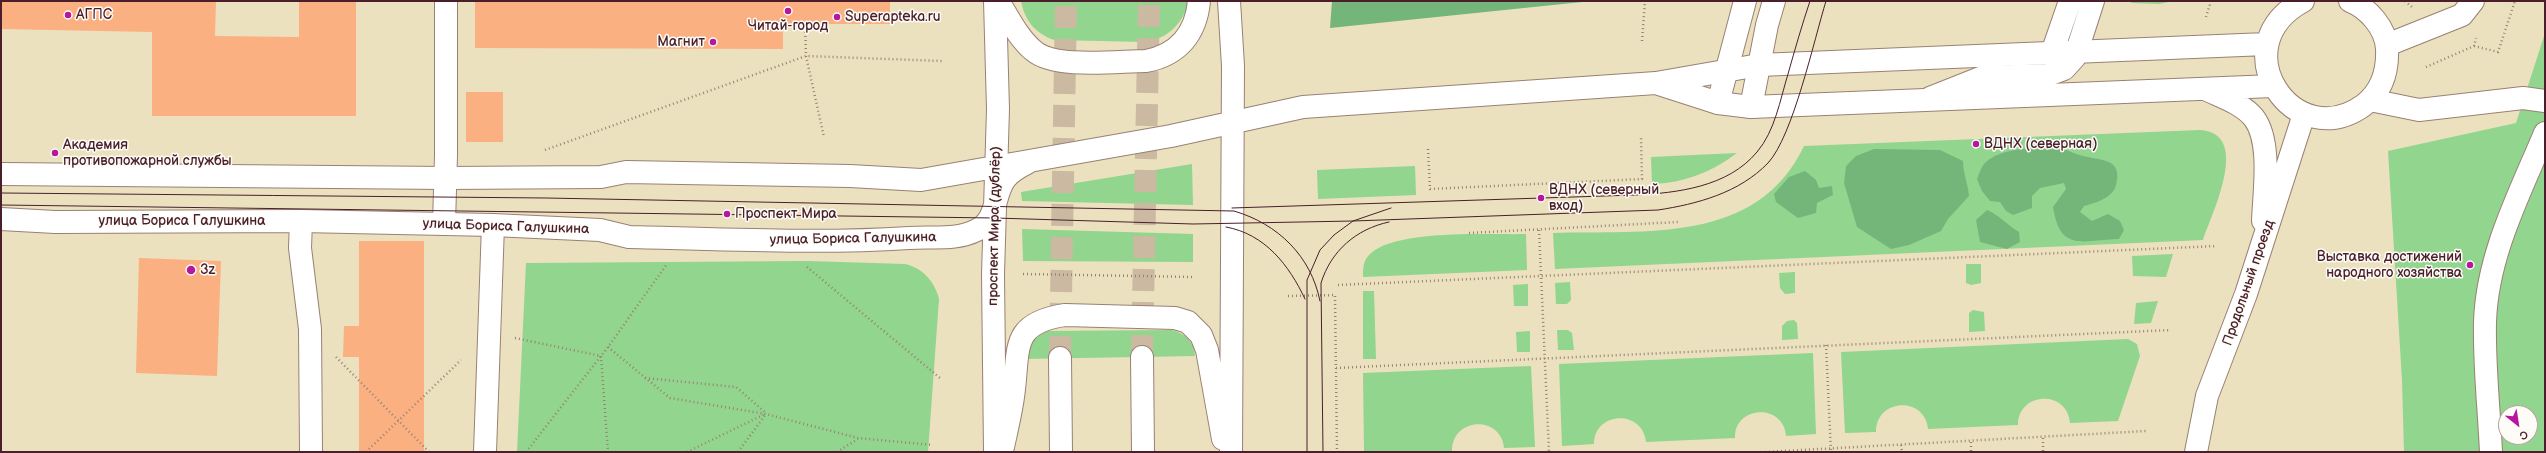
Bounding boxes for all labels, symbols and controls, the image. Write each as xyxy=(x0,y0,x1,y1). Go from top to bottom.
marker: Читай-город xyxy=(783,6,793,16)
place label: АГПС xyxy=(76,7,112,23)
place label: Superapteka.ru xyxy=(845,9,941,25)
marker: АГПС xyxy=(63,10,73,20)
marker: Superapteka.ru xyxy=(832,12,842,22)
place label: Читай-город xyxy=(748,18,828,34)
place label: Магнит xyxy=(657,34,705,50)
marker: Магнит xyxy=(708,37,718,47)
place label: ВДНХ (северная) xyxy=(1984,136,2097,152)
place label: Академия противопожарной службы xyxy=(63,137,232,170)
marker: ВДНХ (северная) xyxy=(1971,139,1981,149)
street label: проспект Мира (дублёр) xyxy=(985,146,1005,306)
marker: Академия противопожарной службы xyxy=(50,148,60,158)
place label: ВДНХ (северный вход) xyxy=(1549,182,1659,214)
marker: ВДНХ (северный вход) xyxy=(1536,193,1546,203)
place label: Проспект Мира xyxy=(735,206,837,222)
marker: Проспект Мира xyxy=(722,209,732,219)
street label: улица Бориса Галушкина xyxy=(99,213,265,229)
street label: улица Бориса Галушкина xyxy=(422,216,590,238)
street label: Продольный проезд xyxy=(2220,218,2278,348)
street label: улица Бориса Галушкина xyxy=(769,229,937,249)
place label: Выставка достижений народного хозяйства xyxy=(2317,249,2462,282)
marker: Выставка достижений народного хозяйства xyxy=(2465,260,2475,270)
place label: 3z xyxy=(200,262,215,278)
marker: 3z xyxy=(185,264,197,276)
north arrow xyxy=(2498,405,2538,445)
text: С xyxy=(2517,427,2530,443)

